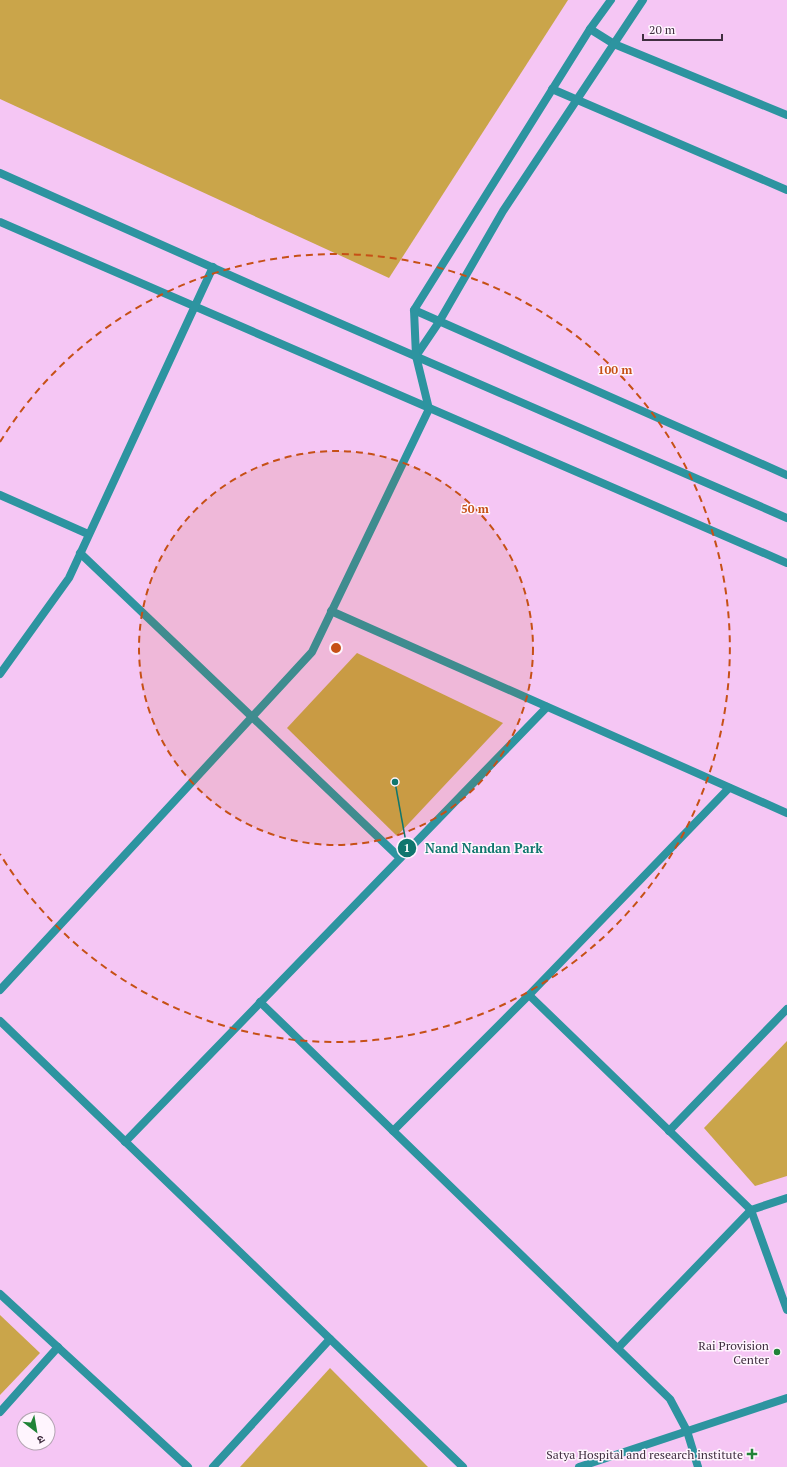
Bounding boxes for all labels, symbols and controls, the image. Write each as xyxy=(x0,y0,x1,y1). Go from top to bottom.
scale bar xyxy=(643,16,722,42)
text: 20 m xyxy=(649,22,676,37)
text: 100 m xyxy=(598,362,632,377)
text: 50 m xyxy=(461,501,489,516)
centre of rings xyxy=(329,641,343,655)
callout: Nand Nandan Park xyxy=(397,835,551,860)
text: Nand Nandan Park xyxy=(425,839,543,857)
text: 1 xyxy=(404,840,410,855)
place label: Rai Provision Center xyxy=(698,1338,769,1367)
marker: Rai Provision Center xyxy=(772,1347,782,1357)
north arrow xyxy=(16,1411,56,1451)
text: उ xyxy=(34,1432,48,1448)
place label: Satya Hospital and research institute xyxy=(546,1447,743,1462)
marker: Satya Hospital and research institute xyxy=(746,1448,758,1460)

